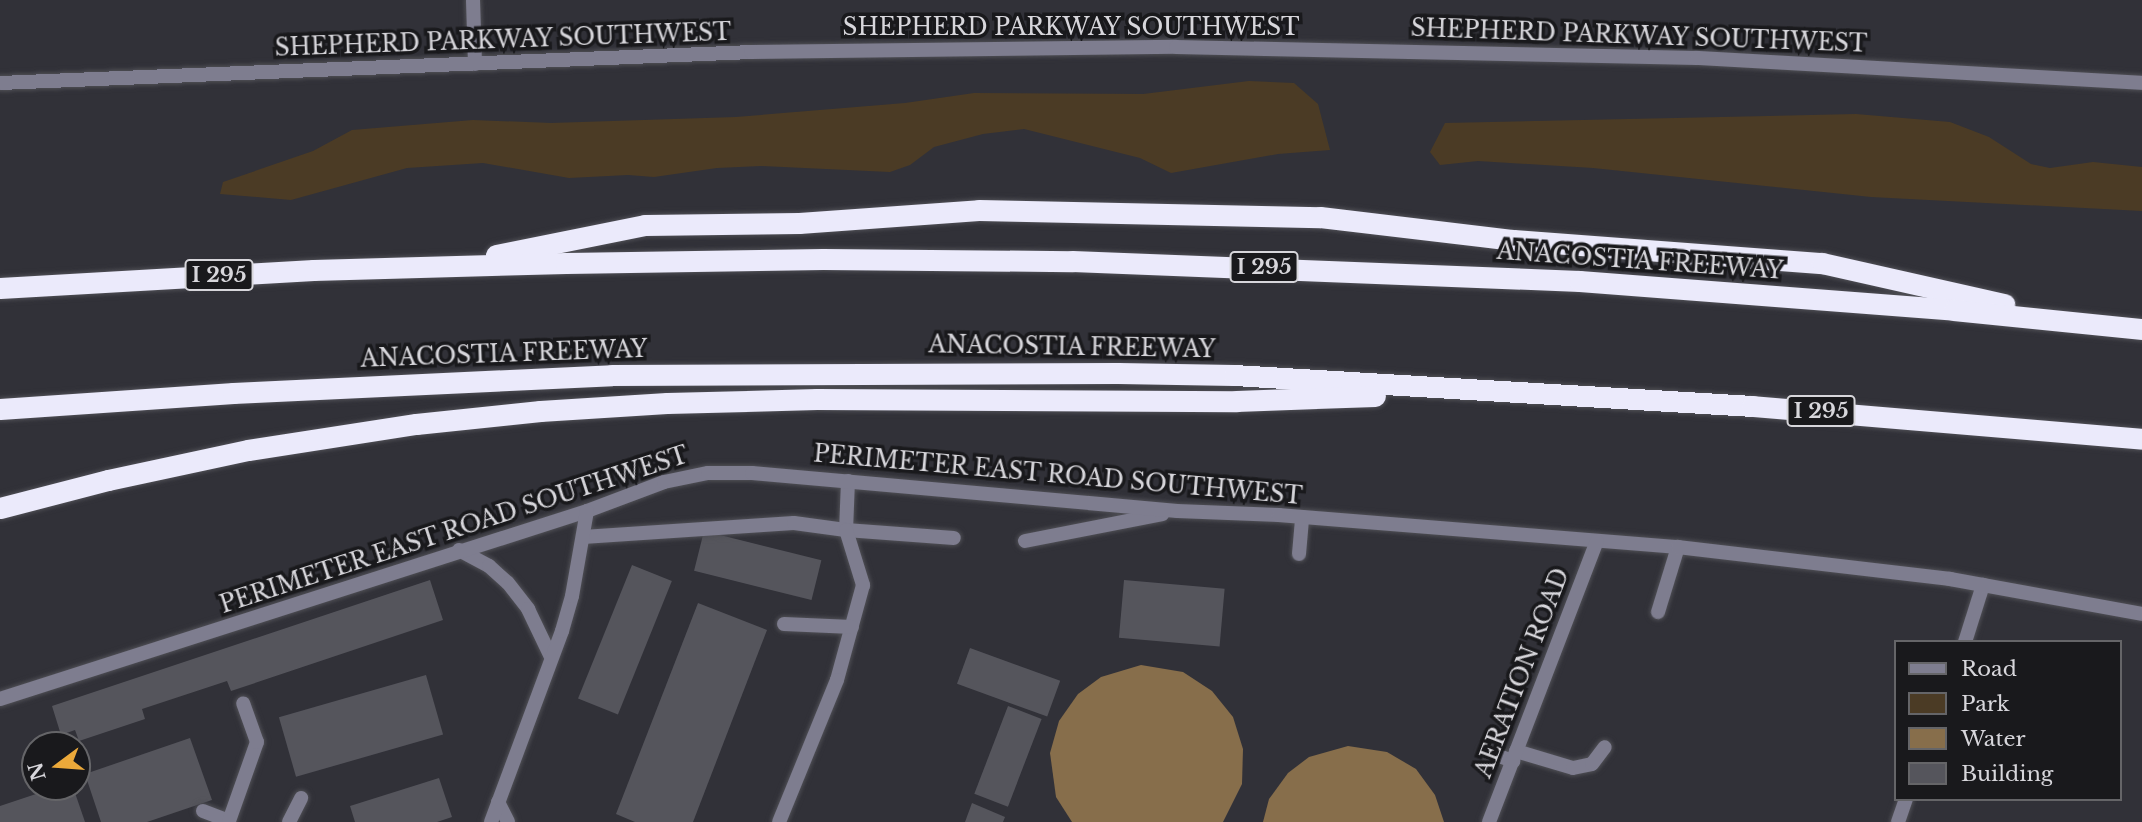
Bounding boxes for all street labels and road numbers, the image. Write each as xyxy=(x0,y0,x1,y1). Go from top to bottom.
street label: SHEPHERD PARKWAY SOUTHWEST xyxy=(842,13,1300,41)
street label: SHEPHERD PARKWAY SOUTHWEST xyxy=(1410,14,1868,58)
street label: SHEPHERD PARKWAY SOUTHWEST xyxy=(274,18,732,62)
street label: ANACOSTIA FREEWAY xyxy=(1495,237,1785,285)
road number: I 295 xyxy=(1229,250,1299,284)
road number: I 295 xyxy=(184,258,254,292)
street label: ANACOSTIA FREEWAY xyxy=(928,331,1216,363)
street label: ANACOSTIA FREEWAY xyxy=(360,335,648,373)
road number: I 295 xyxy=(1786,394,1856,428)
street label: PERIMETER EAST ROAD SOUTHWEST xyxy=(812,440,1304,510)
street label: PERIMETER EAST ROAD SOUTHWEST xyxy=(216,441,692,619)
street label: AERATION ROAD xyxy=(1469,564,1575,782)

